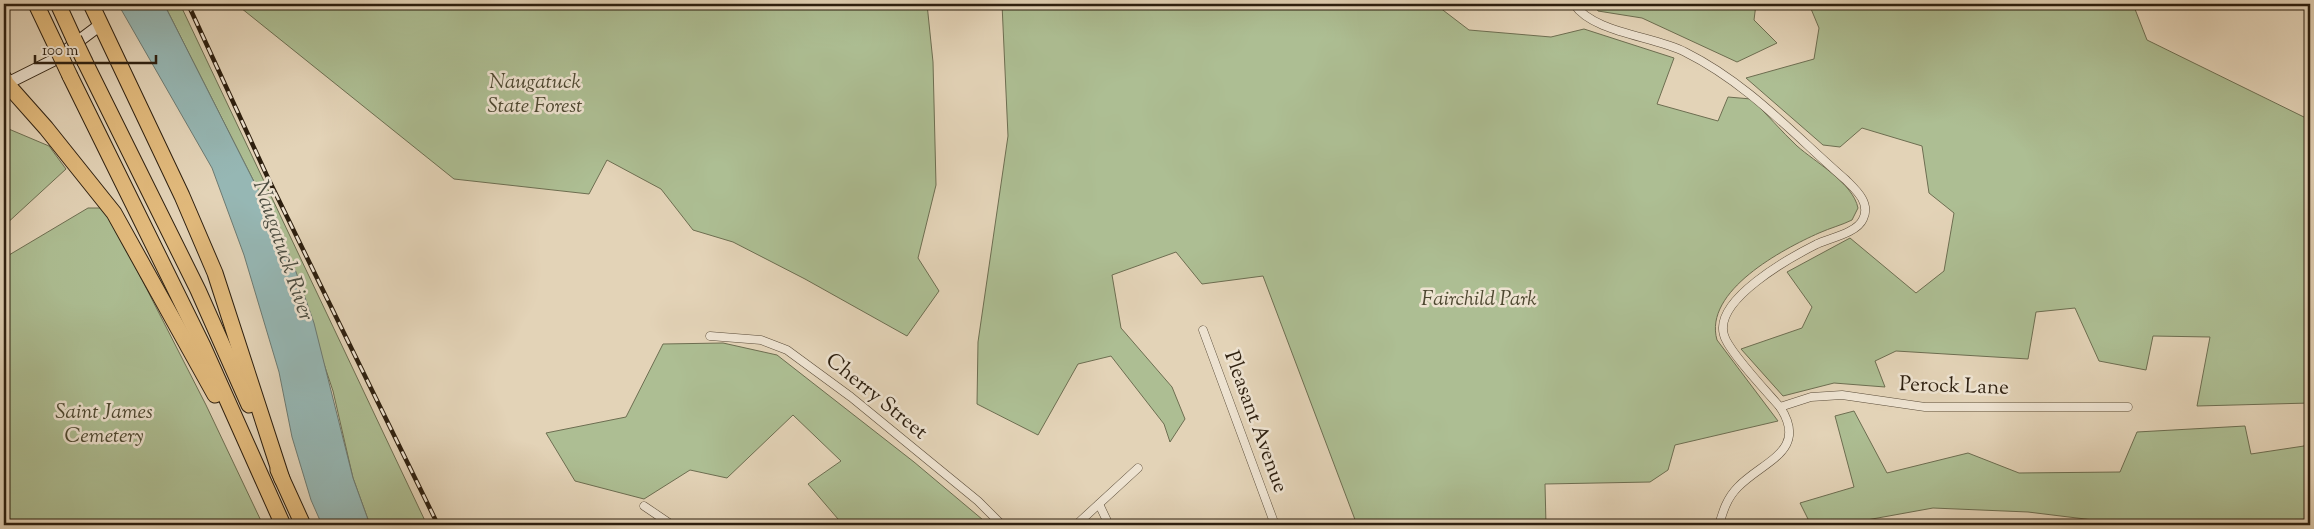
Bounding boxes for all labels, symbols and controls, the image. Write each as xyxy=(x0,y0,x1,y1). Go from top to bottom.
scale bar xyxy=(35,32,156,64)
text: 100 m xyxy=(42,41,79,62)
park label: Naugatuck State Forest xyxy=(488,68,582,122)
water label: Naugatuck River xyxy=(243,176,321,326)
park label: Fairchild Park xyxy=(1421,285,1537,315)
street label: Cherry Street xyxy=(818,346,934,448)
street label: Pleasant Avenue xyxy=(1215,347,1295,497)
street label: Perock Lane xyxy=(1899,370,2009,404)
park label: Saint James Cemetery xyxy=(55,398,153,452)

